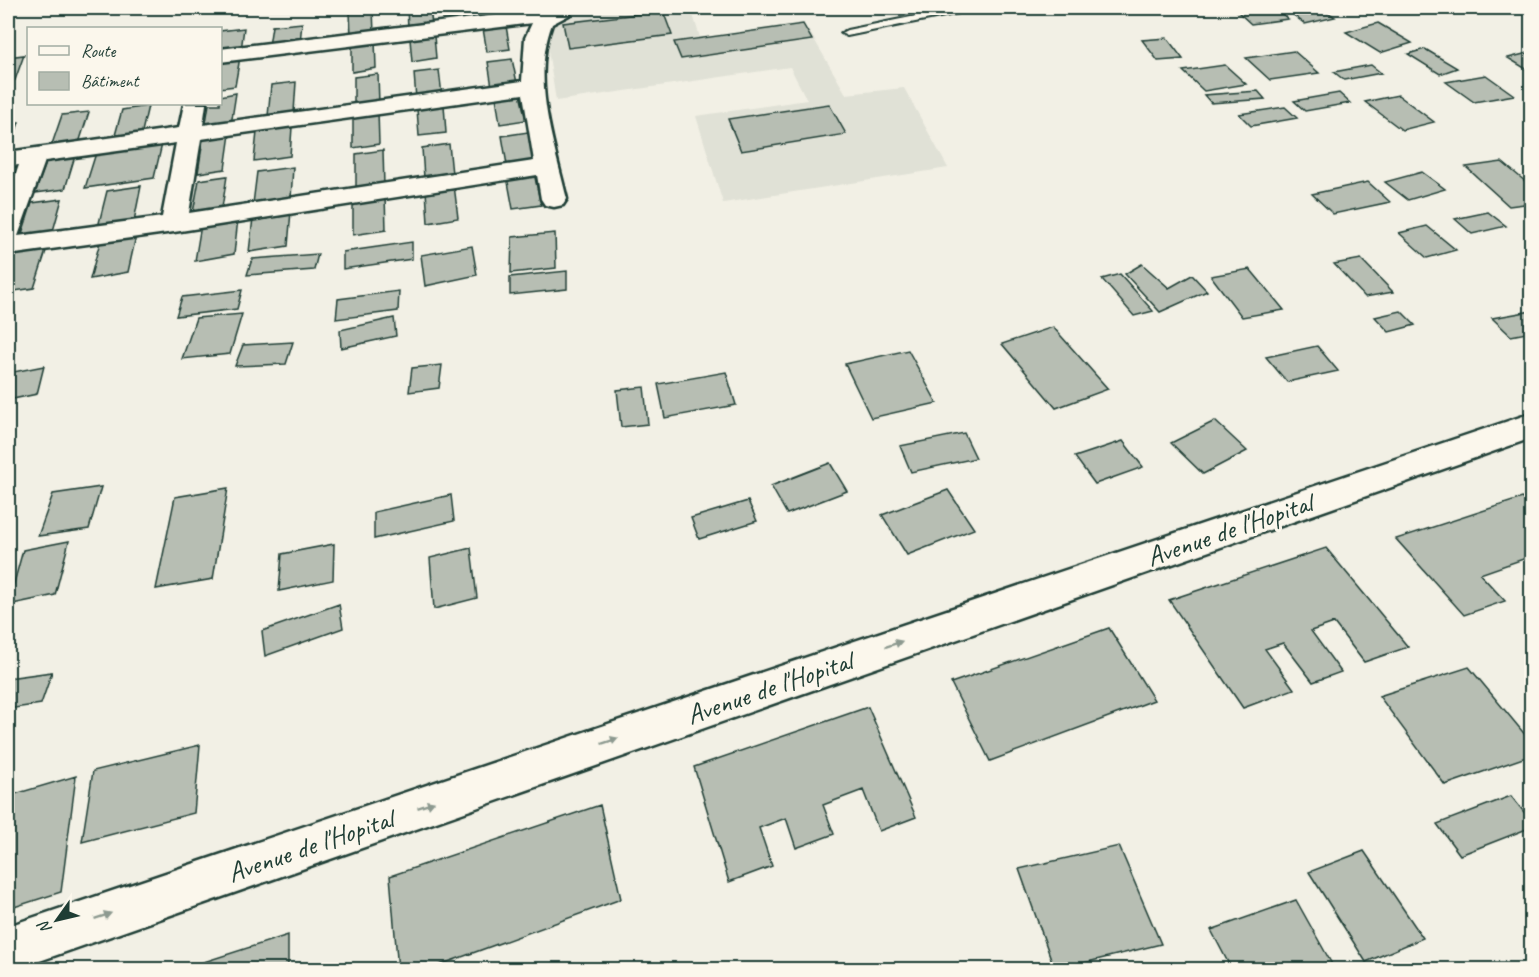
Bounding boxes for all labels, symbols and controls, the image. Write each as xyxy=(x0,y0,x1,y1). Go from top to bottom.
legend xyxy=(27,27,222,105)
text: Route xyxy=(81,40,116,62)
text: Bâtiment xyxy=(81,70,141,92)
street label: Avenue de l'Hopital xyxy=(1142,483,1322,574)
one-way arrow xyxy=(885,639,903,648)
street label: Avenue de l'Hopital xyxy=(682,641,862,732)
one-way arrow xyxy=(601,736,619,746)
street label: Avenue de l'Hopital xyxy=(223,799,403,890)
one-way arrow xyxy=(417,799,435,809)
north arrow xyxy=(27,890,87,950)
one-way arrow xyxy=(94,910,112,920)
text: N xyxy=(33,916,56,938)

